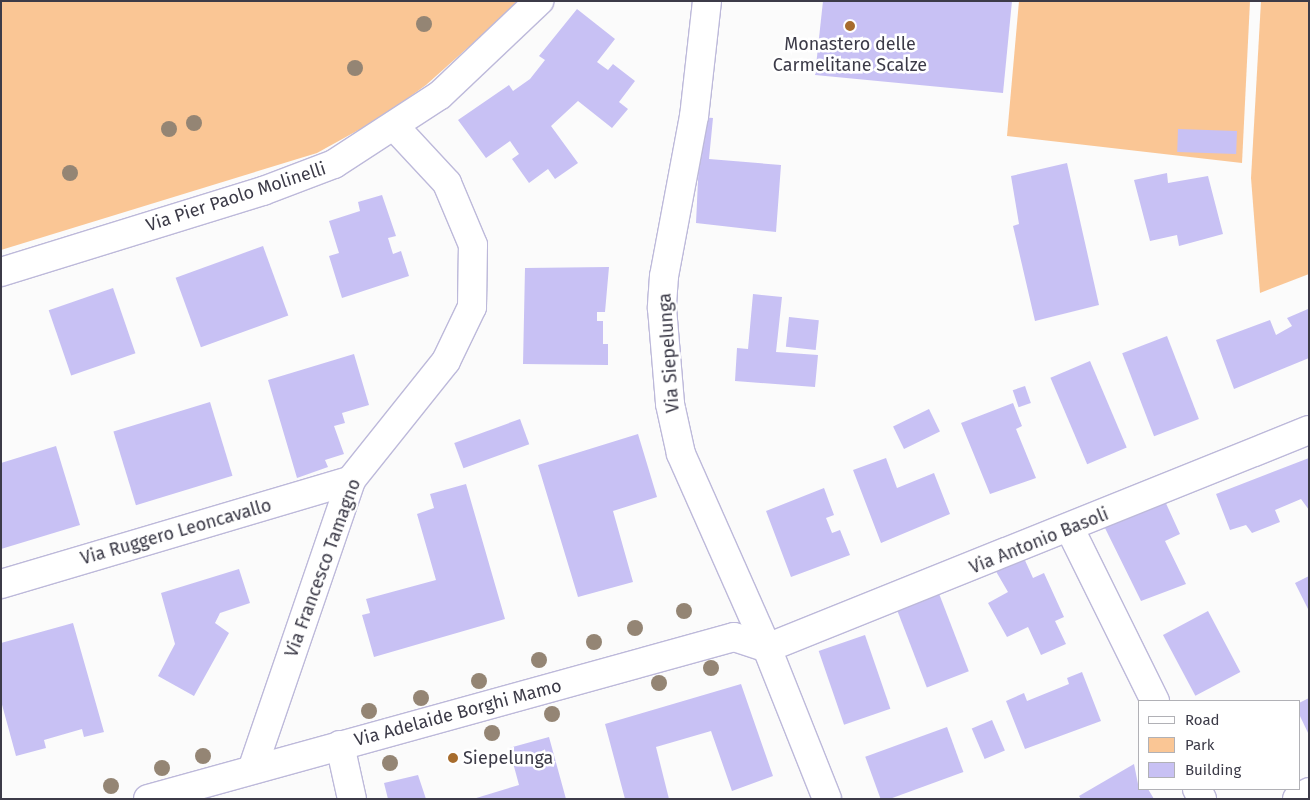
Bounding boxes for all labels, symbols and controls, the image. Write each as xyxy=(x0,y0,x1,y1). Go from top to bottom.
marker: Monastero delle Carmelitane Scalze xyxy=(844,20,856,32)
place label: Monastero delle Carmelitane Scalze xyxy=(773,34,927,76)
street label: Via Pier Paolo Molinelli xyxy=(143,158,329,236)
street label: Via Siepelunga xyxy=(654,292,684,414)
street label: Via Francesco Tamagno xyxy=(281,476,365,660)
street label: Via Ruggero Leoncavallo xyxy=(78,494,274,570)
street label: Via Antonio Basoli xyxy=(966,503,1112,579)
street label: Via Adelaide Borghi Mamo xyxy=(352,675,564,751)
legend xyxy=(1138,700,1300,790)
text: Road xyxy=(1185,711,1220,729)
text: Park xyxy=(1185,736,1215,754)
place label: Siepelunga xyxy=(463,747,553,769)
marker: Siepelunga xyxy=(447,752,459,764)
text: Building xyxy=(1185,761,1241,779)

